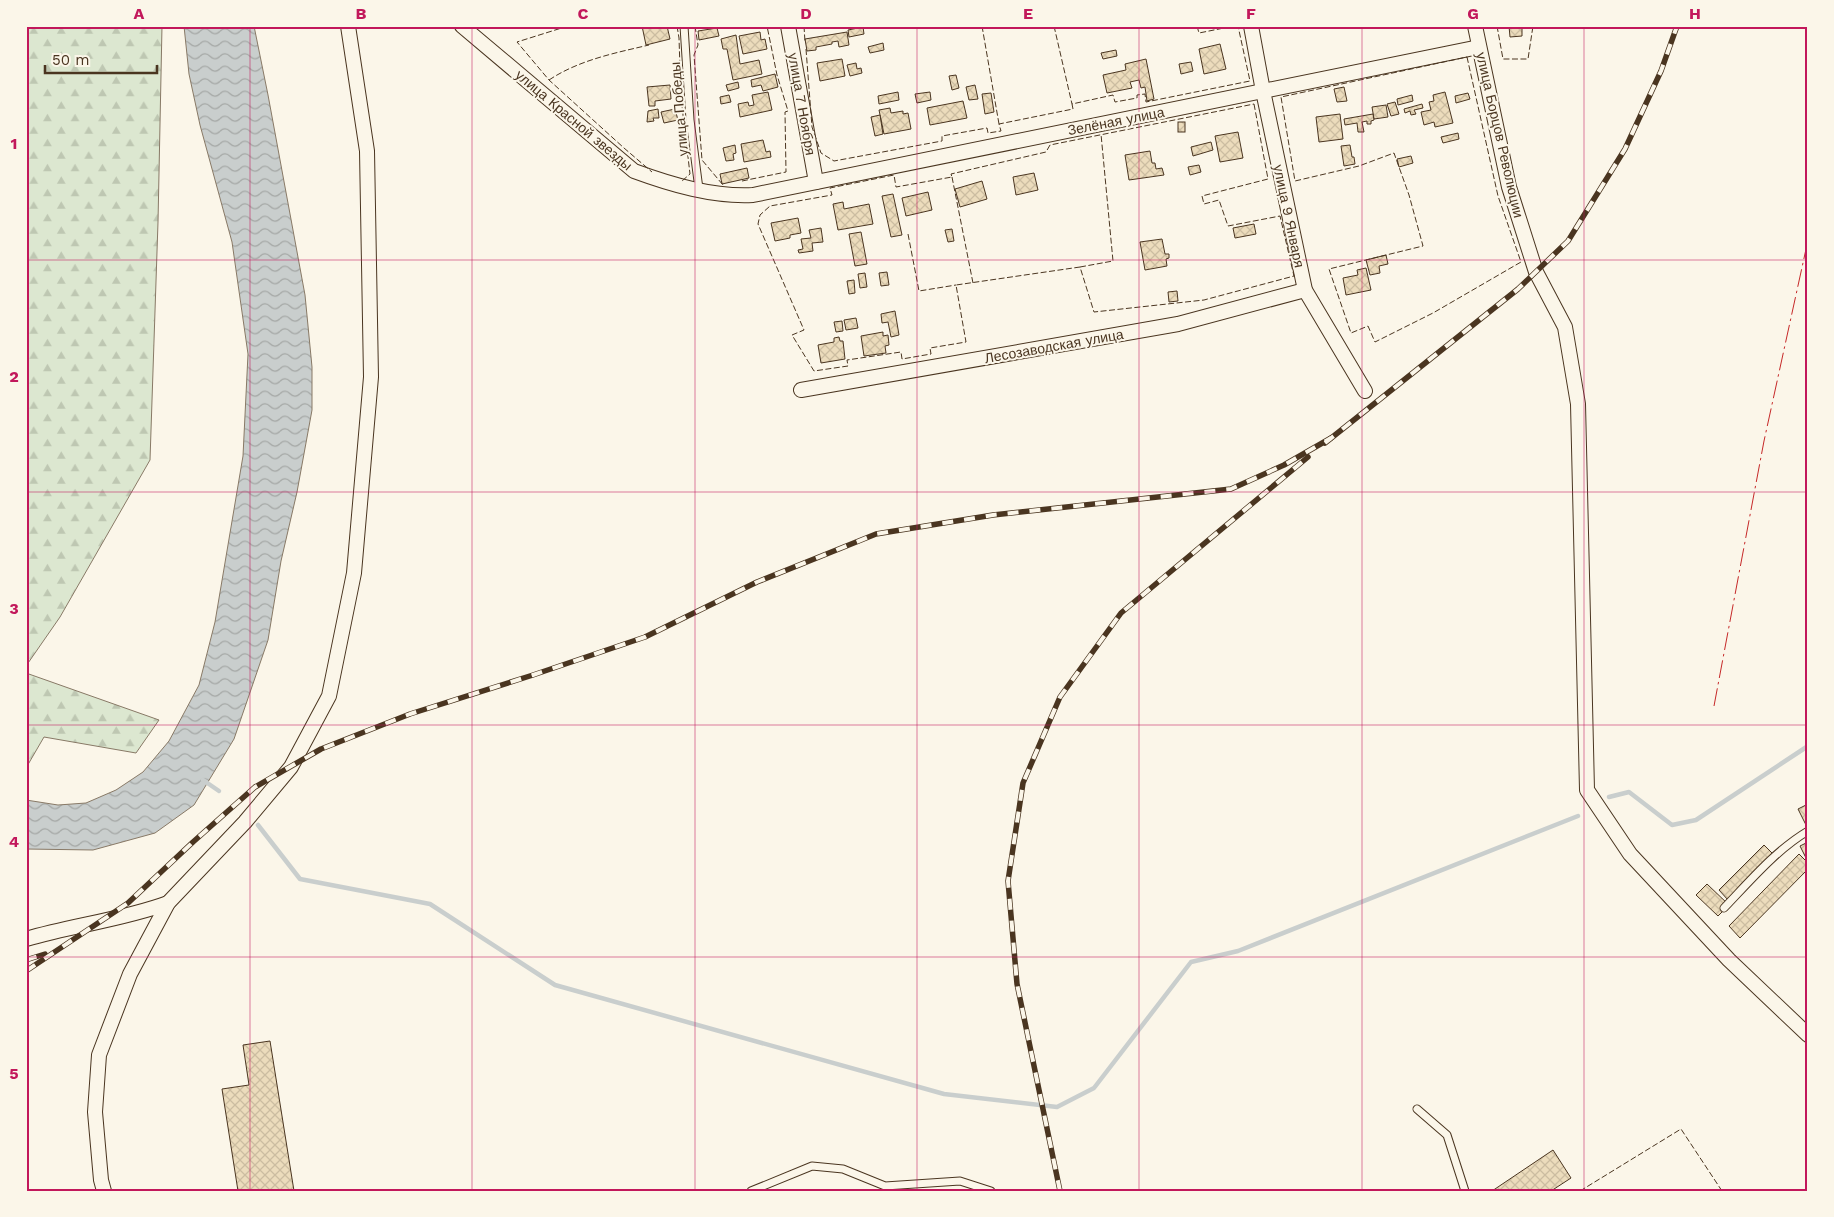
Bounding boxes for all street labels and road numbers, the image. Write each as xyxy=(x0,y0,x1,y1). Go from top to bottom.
street label: улица Борцов Революции xyxy=(1473,51,1527,219)
street label: улица 7 Ноября xyxy=(785,52,819,156)
street label: улица Победы xyxy=(667,61,691,157)
street label: улица Красной звезды xyxy=(512,66,636,174)
street label: Зелёная улица xyxy=(1066,104,1166,138)
street label: улица 9 Января xyxy=(1270,163,1308,269)
street label: Лесозаводская улица xyxy=(983,326,1125,366)

